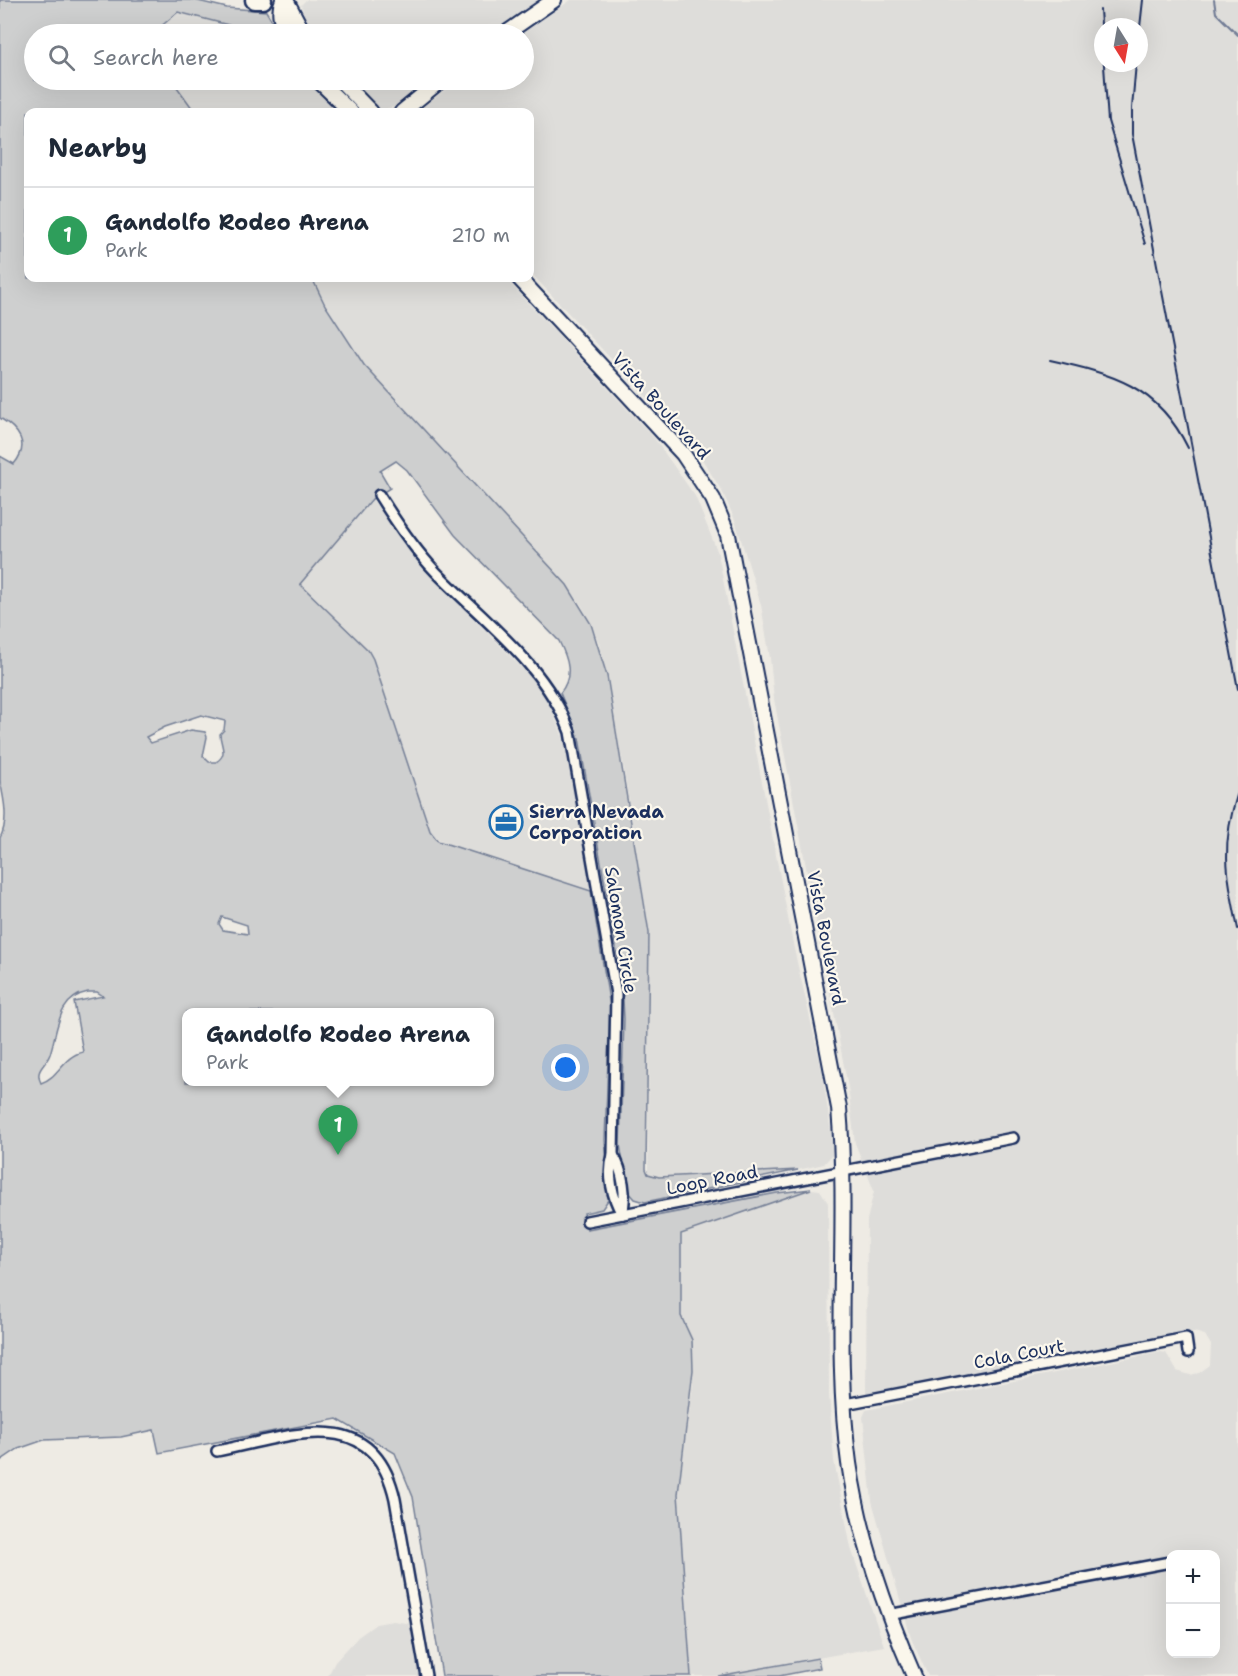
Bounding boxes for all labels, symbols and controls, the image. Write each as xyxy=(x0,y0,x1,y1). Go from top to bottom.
north arrow xyxy=(1094,18,1148,72)
search box xyxy=(24,24,534,90)
icon: search xyxy=(45,41,78,74)
text: Search here xyxy=(93,43,219,72)
text: Nearby xyxy=(48,130,147,165)
text: Gandolfo Rodeo Arena xyxy=(105,208,369,237)
text: 1 xyxy=(63,222,72,248)
text: 210 m xyxy=(451,222,510,248)
text: Park xyxy=(105,237,148,263)
street label: Vista Boulevard xyxy=(606,347,716,465)
place label: Sierra Nevada Corporation xyxy=(529,800,664,845)
office icon: Sierra Nevada Corporation xyxy=(488,804,524,840)
street label: Salomon Circle xyxy=(599,865,643,995)
street label: Vista Boulevard xyxy=(801,869,851,1007)
popup xyxy=(182,1008,494,1086)
text: Gandolfo Rodeo Arena xyxy=(206,1020,470,1049)
text: Park xyxy=(206,1049,249,1075)
your location xyxy=(551,1053,580,1082)
pin: 1 xyxy=(318,1106,358,1155)
street label: Loop Road xyxy=(664,1159,760,1201)
street label: Cola Court xyxy=(972,1333,1066,1375)
map controls xyxy=(1166,1550,1220,1658)
button: + xyxy=(1166,1550,1220,1604)
button: − xyxy=(1166,1604,1220,1658)

